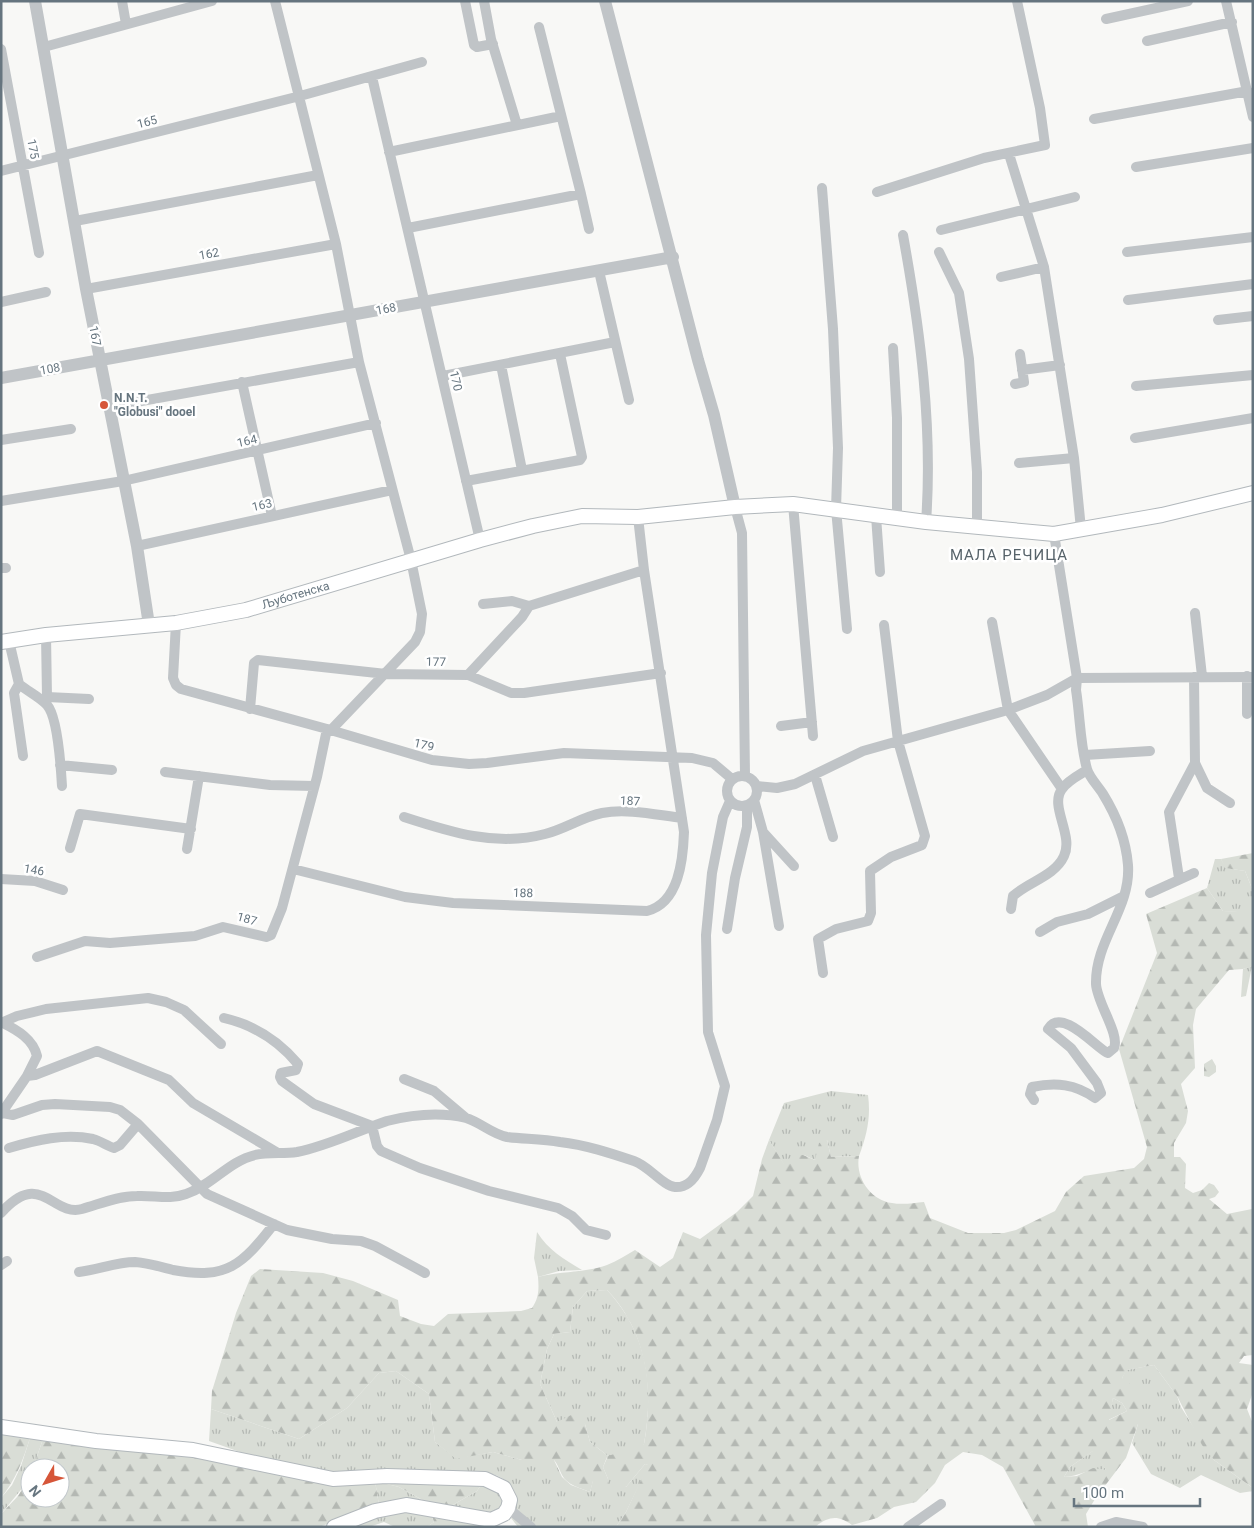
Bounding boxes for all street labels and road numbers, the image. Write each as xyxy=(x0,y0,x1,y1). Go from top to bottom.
street label: 165 xyxy=(135,113,159,131)
street label: 175 xyxy=(24,138,42,160)
street label: 162 xyxy=(198,245,220,263)
street label: 168 xyxy=(375,300,398,318)
street label: 167 xyxy=(86,325,104,348)
street label: 108 xyxy=(39,360,61,378)
street label: 170 xyxy=(447,370,465,393)
street label: 164 xyxy=(236,432,259,450)
street label: 163 xyxy=(251,496,273,514)
street label: Љуботенска xyxy=(260,578,331,612)
street label: 177 xyxy=(426,655,446,669)
street label: 179 xyxy=(413,736,435,754)
street label: 187 xyxy=(620,793,641,809)
street label: 146 xyxy=(23,861,45,879)
street label: 188 xyxy=(513,886,534,900)
street label: 187 xyxy=(235,910,259,928)

